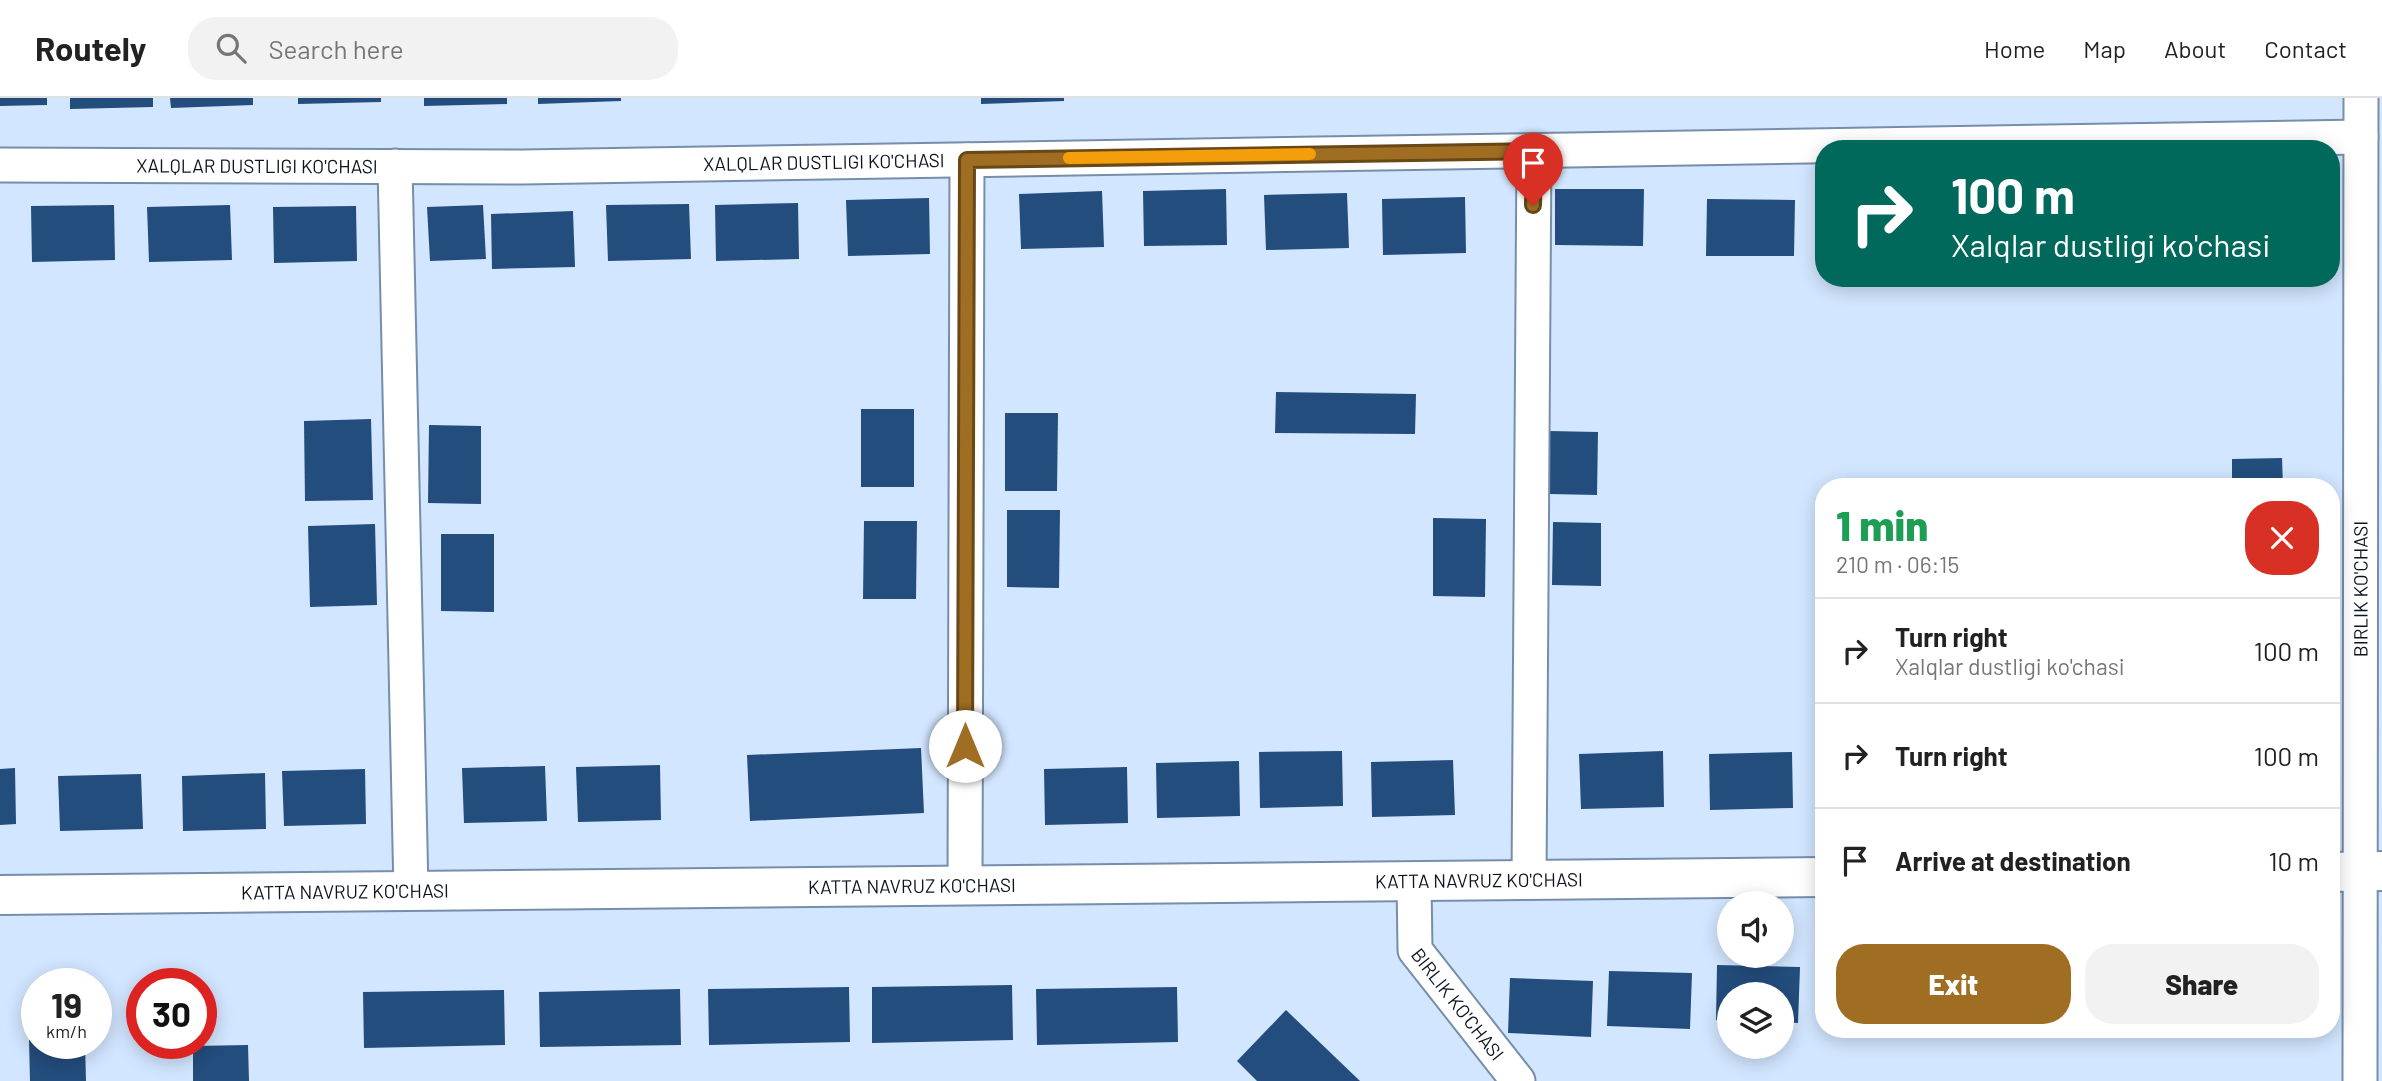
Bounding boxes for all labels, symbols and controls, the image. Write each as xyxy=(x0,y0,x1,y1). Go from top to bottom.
search box xyxy=(188,17,678,80)
text: Routely xyxy=(35,28,146,68)
icon: search xyxy=(212,29,250,67)
text: Search here xyxy=(268,33,404,64)
text: Home xyxy=(1984,34,2045,63)
text: Map xyxy=(2083,34,2126,63)
text: About xyxy=(2164,34,2226,63)
text: Contact xyxy=(2264,34,2347,63)
pin xyxy=(1503,133,1563,205)
icon: arrive xyxy=(1514,144,1552,182)
street label: XALQLAR DUSTLIGI KO'CHASI xyxy=(703,148,945,175)
street label: XALQLAR DUSTLIGI KO'CHASI xyxy=(136,154,378,177)
text: 100 m xyxy=(1951,165,2075,224)
icon: right xyxy=(1836,168,1927,259)
text: Xalqlar dustligi ko'chasi xyxy=(1951,225,2270,263)
text: 1 min xyxy=(1836,499,1928,549)
button: close xyxy=(2245,501,2319,575)
street label: BIRLIK KO'CHASI xyxy=(2348,521,2372,657)
text: 210 m · 06:15 xyxy=(1836,550,1959,578)
text: Turn right xyxy=(1895,621,2008,652)
icon: right xyxy=(1836,632,1874,670)
text: 100 m xyxy=(2254,635,2319,666)
text: Xalqlar dustligi ko'chasi xyxy=(1895,652,2125,680)
position arrow xyxy=(928,709,1002,783)
icon: right xyxy=(1836,737,1874,775)
text: Turn right xyxy=(1895,740,2008,771)
text: 100 m xyxy=(2254,740,2319,771)
icon: arrive xyxy=(1836,842,1874,880)
text: Arrive at destination xyxy=(1895,845,2131,876)
text: 10 m xyxy=(2269,845,2319,876)
street label: KATTA NAVRUZ KO'CHASI xyxy=(1375,867,1583,892)
street label: KATTA NAVRUZ KO'CHASI xyxy=(808,873,1016,898)
street label: KATTA NAVRUZ KO'CHASI xyxy=(241,879,449,904)
map controls xyxy=(1717,891,1794,1059)
button: sound xyxy=(1717,891,1794,968)
street label: BIRLIK KO'CHASI xyxy=(1407,943,1509,1065)
button: Exit xyxy=(1836,944,2071,1024)
button: Share xyxy=(2085,944,2319,1024)
speed limit sign: 30 xyxy=(126,968,217,1059)
button: layers xyxy=(1717,982,1794,1059)
text: 19 xyxy=(51,983,82,1025)
text: km/h xyxy=(46,1020,87,1042)

